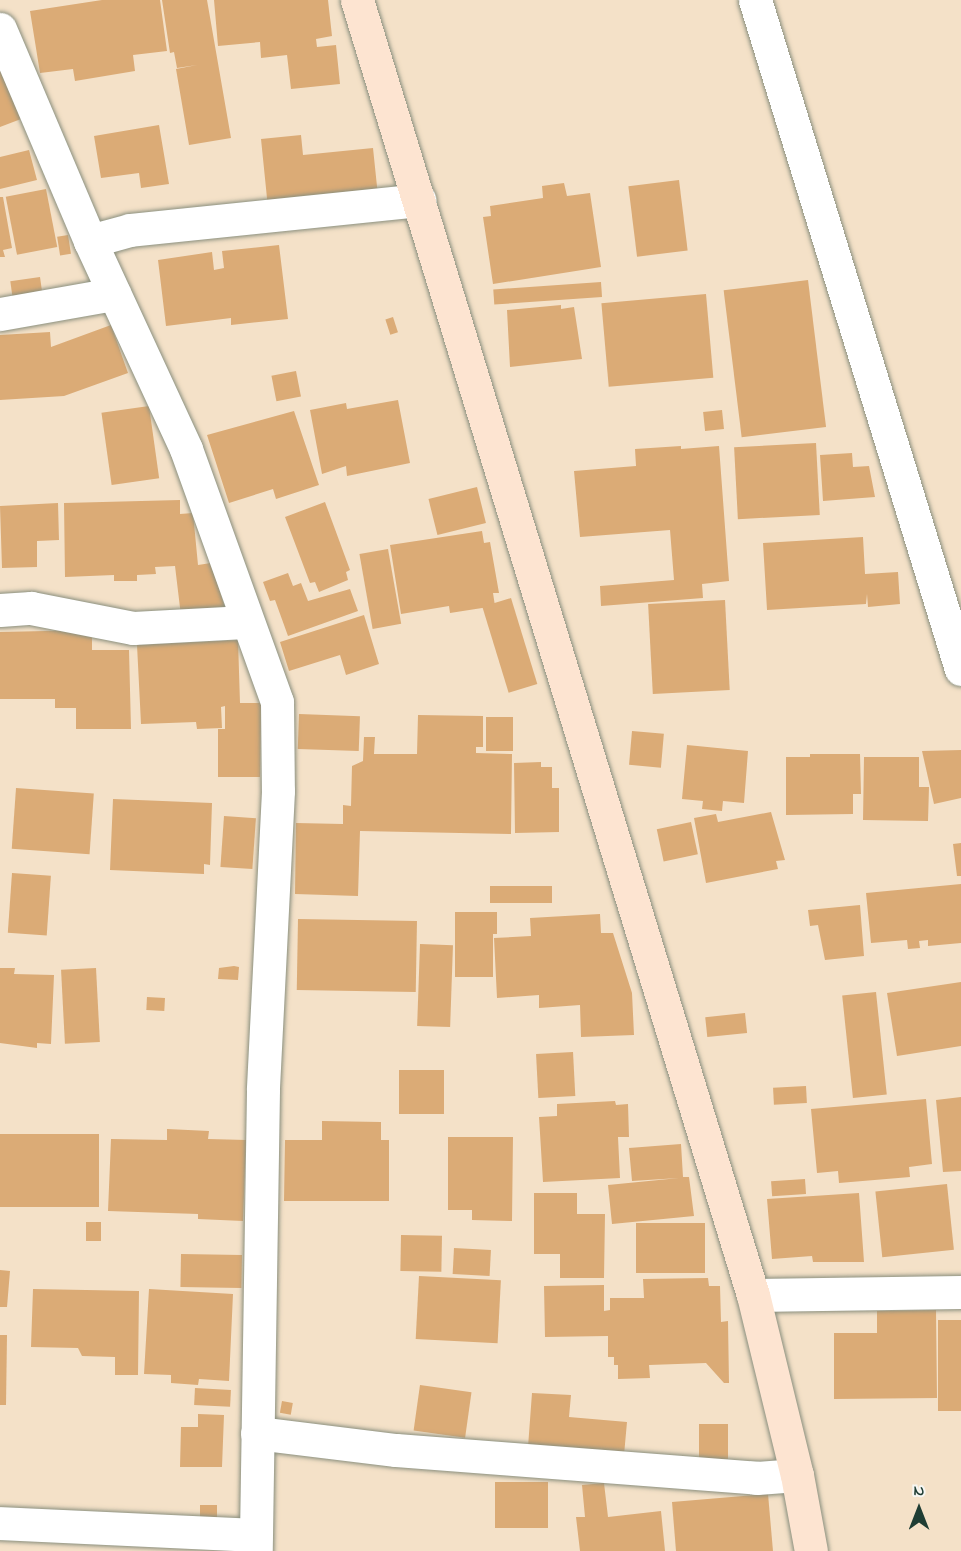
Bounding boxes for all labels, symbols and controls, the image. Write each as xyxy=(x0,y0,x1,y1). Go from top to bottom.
north arrow xyxy=(889,1479,949,1539)
text: N xyxy=(914,1479,924,1503)

